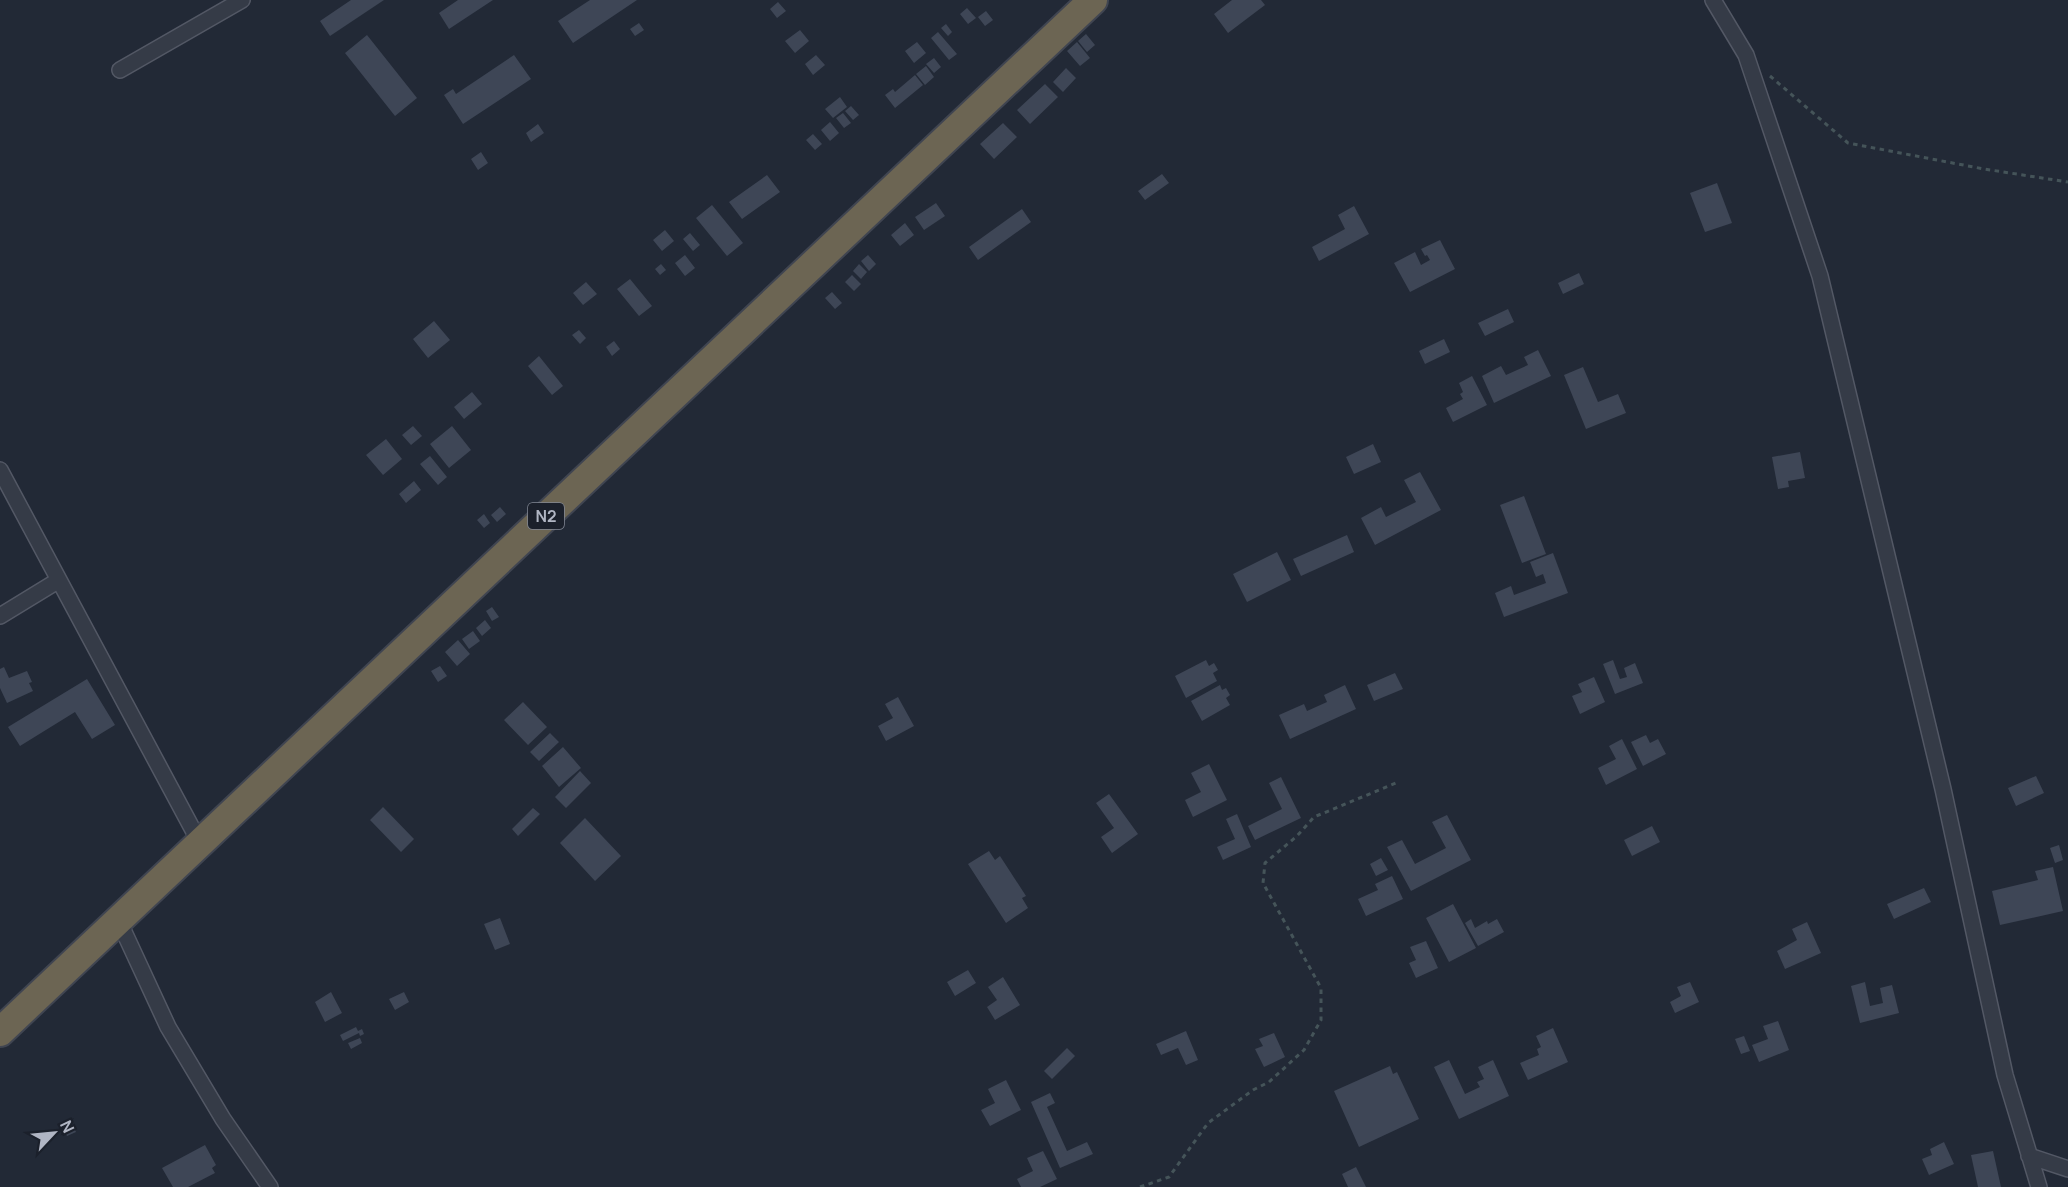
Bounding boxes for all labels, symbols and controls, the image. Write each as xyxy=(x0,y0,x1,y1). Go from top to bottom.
road number: N2 xyxy=(528,503,564,529)
north arrow xyxy=(24,1103,84,1163)
text: N xyxy=(55,1116,80,1136)

